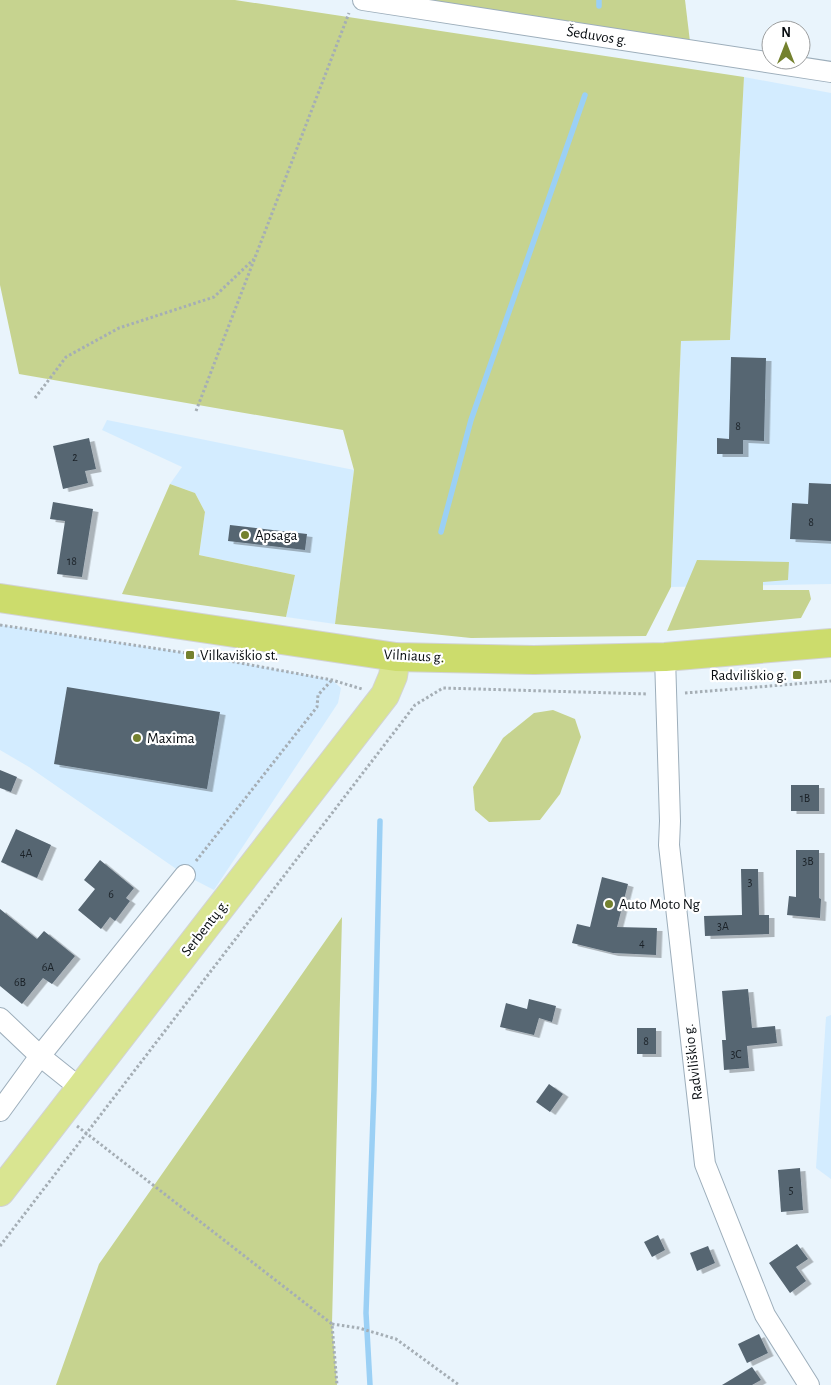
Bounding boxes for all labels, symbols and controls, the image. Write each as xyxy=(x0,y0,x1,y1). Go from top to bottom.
north arrow xyxy=(761,20,811,70)
street label: Šeduvos g. xyxy=(566,23,629,48)
text: N xyxy=(781,26,791,40)
house number: 8 xyxy=(735,420,741,432)
house number: 2 xyxy=(72,451,78,463)
house number: 8 xyxy=(808,516,814,528)
place label: Apsaga xyxy=(255,528,298,543)
marker: Apsaga xyxy=(239,529,251,541)
house number: 18 xyxy=(67,555,77,567)
street label: Vilniaus g. xyxy=(383,647,445,665)
place label: Vilkaviškio st. xyxy=(200,648,278,663)
marker: Vilkaviškio st. xyxy=(184,649,196,661)
place label: Radviliškio g. xyxy=(710,668,787,683)
marker: Radviliškio g. xyxy=(791,669,803,681)
place label: Maxima xyxy=(147,731,195,746)
marker: Maxima xyxy=(131,732,143,744)
house number: 1B xyxy=(800,792,810,804)
house number: 4A xyxy=(20,847,32,859)
house number: 3B xyxy=(802,855,814,867)
house number: 3 xyxy=(748,876,753,888)
house number: 6 xyxy=(108,888,114,900)
street label: Serbentų g. xyxy=(179,897,231,959)
place label: Auto Moto Ng xyxy=(619,897,701,912)
marker: Auto Moto Ng xyxy=(603,898,615,910)
house number: 3A xyxy=(717,920,729,932)
house number: 4 xyxy=(639,937,645,949)
house number: 6A xyxy=(42,961,54,973)
house number: 6B xyxy=(14,976,26,988)
street label: Radviliškio g. xyxy=(681,1023,705,1101)
house number: 8 xyxy=(643,1035,649,1047)
house number: 3C xyxy=(730,1048,742,1060)
house number: 5 xyxy=(788,1184,794,1196)

